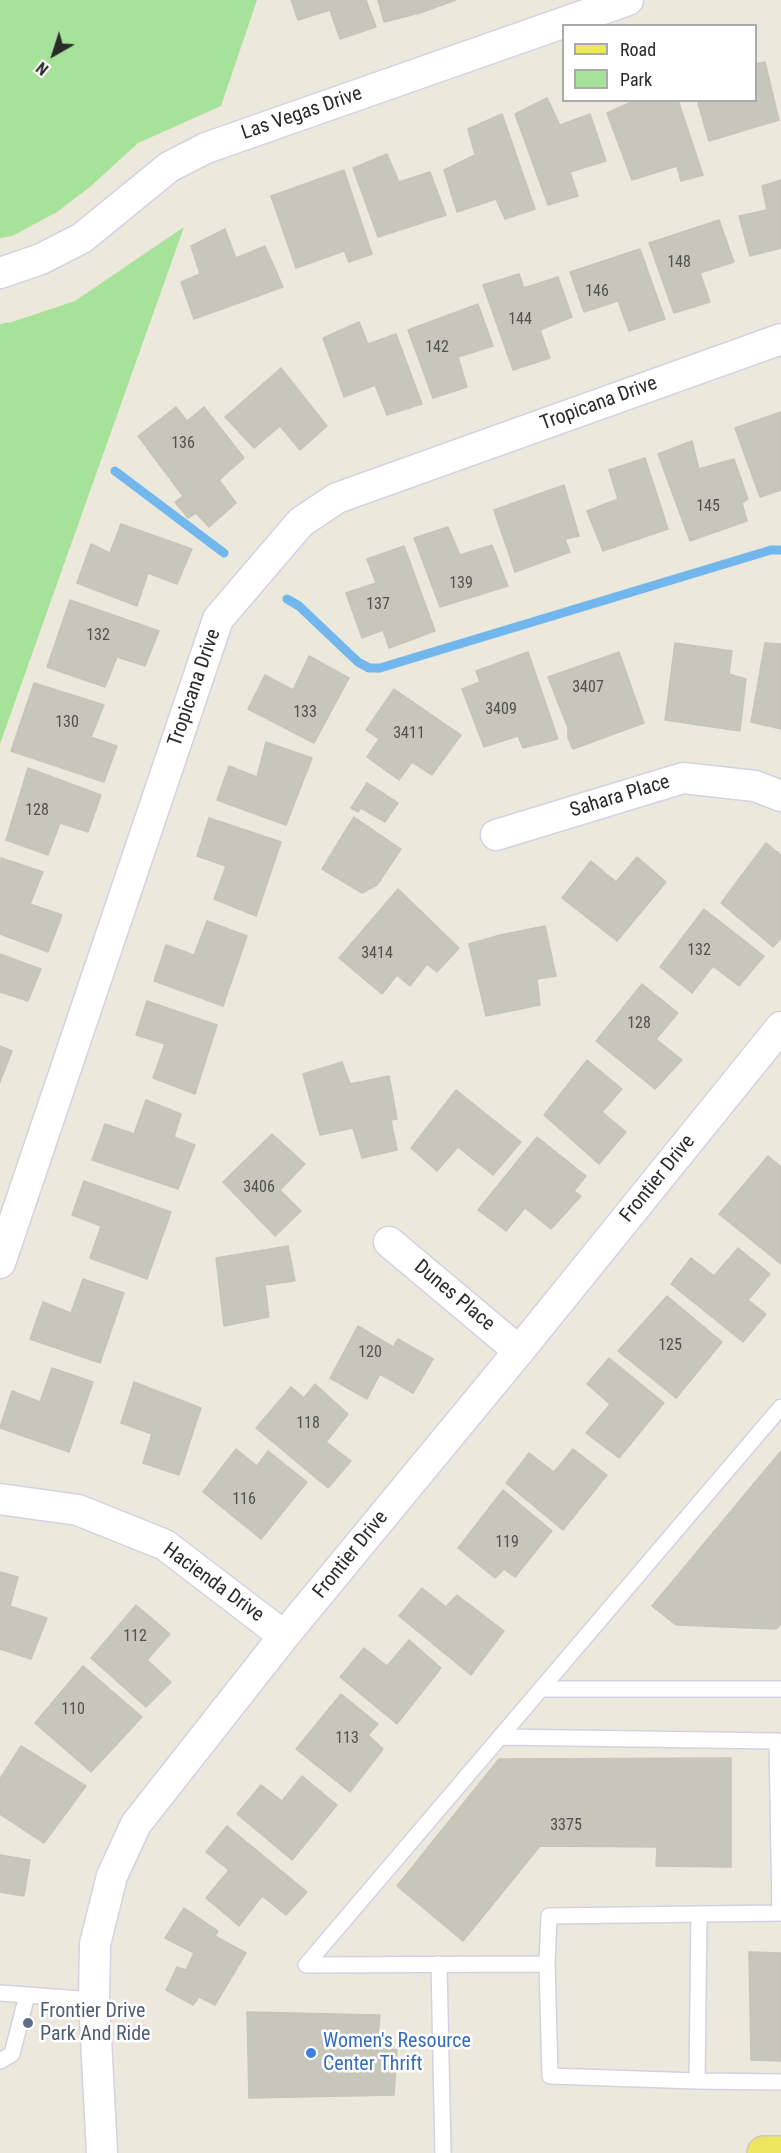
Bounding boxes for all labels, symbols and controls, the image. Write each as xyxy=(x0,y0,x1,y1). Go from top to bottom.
north arrow xyxy=(24,24,84,84)
legend xyxy=(562,24,757,102)
text: Road xyxy=(620,39,656,60)
text: N xyxy=(33,58,52,79)
text: Park xyxy=(620,69,652,90)
street label: Las Vegas Drive xyxy=(239,82,365,146)
house number: 148 xyxy=(667,253,691,273)
house number: 146 xyxy=(585,282,609,302)
house number: 144 xyxy=(508,310,532,330)
house number: 142 xyxy=(425,338,449,358)
street label: Tropicana Drive xyxy=(537,372,661,436)
house number: 136 xyxy=(171,434,195,454)
house number: 145 xyxy=(696,497,720,517)
house number: 139 xyxy=(449,574,473,594)
house number: 137 xyxy=(366,595,390,615)
house number: 132 xyxy=(86,626,110,646)
street label: Tropicana Drive xyxy=(164,626,226,750)
house number: 3407 xyxy=(572,678,604,698)
house number: 3409 xyxy=(485,700,517,720)
house number: 133 xyxy=(293,703,317,723)
house number: 130 xyxy=(55,713,79,733)
house number: 3411 xyxy=(393,724,425,744)
street label: Sahara Place xyxy=(567,770,673,824)
house number: 128 xyxy=(25,801,49,821)
house number: 132 xyxy=(687,941,711,961)
house number: 3414 xyxy=(361,944,393,964)
house number: 128 xyxy=(627,1014,651,1034)
street label: Frontier Drive xyxy=(615,1130,701,1228)
house number: 3406 xyxy=(243,1178,275,1198)
street label: Dunes Place xyxy=(409,1255,499,1337)
house number: 125 xyxy=(658,1336,682,1356)
house number: 120 xyxy=(358,1343,382,1363)
house number: 118 xyxy=(296,1414,320,1434)
house number: 116 xyxy=(232,1490,256,1510)
street label: Frontier Drive xyxy=(308,1506,394,1604)
house number: 119 xyxy=(495,1533,519,1553)
street label: Hacienda Drive xyxy=(158,1538,268,1628)
house number: 112 xyxy=(123,1627,147,1647)
house number: 110 xyxy=(61,1700,85,1720)
house number: 113 xyxy=(335,1729,359,1749)
house number: 3375 xyxy=(550,1816,582,1836)
place label: Frontier Drive Park And Ride xyxy=(40,2000,150,2047)
marker: Frontier Drive Park And Ride xyxy=(21,2016,35,2030)
place label: Women's Resource Center Thrift xyxy=(323,2030,471,2077)
marker: Women's Resource Center Thrift xyxy=(304,2046,318,2060)

